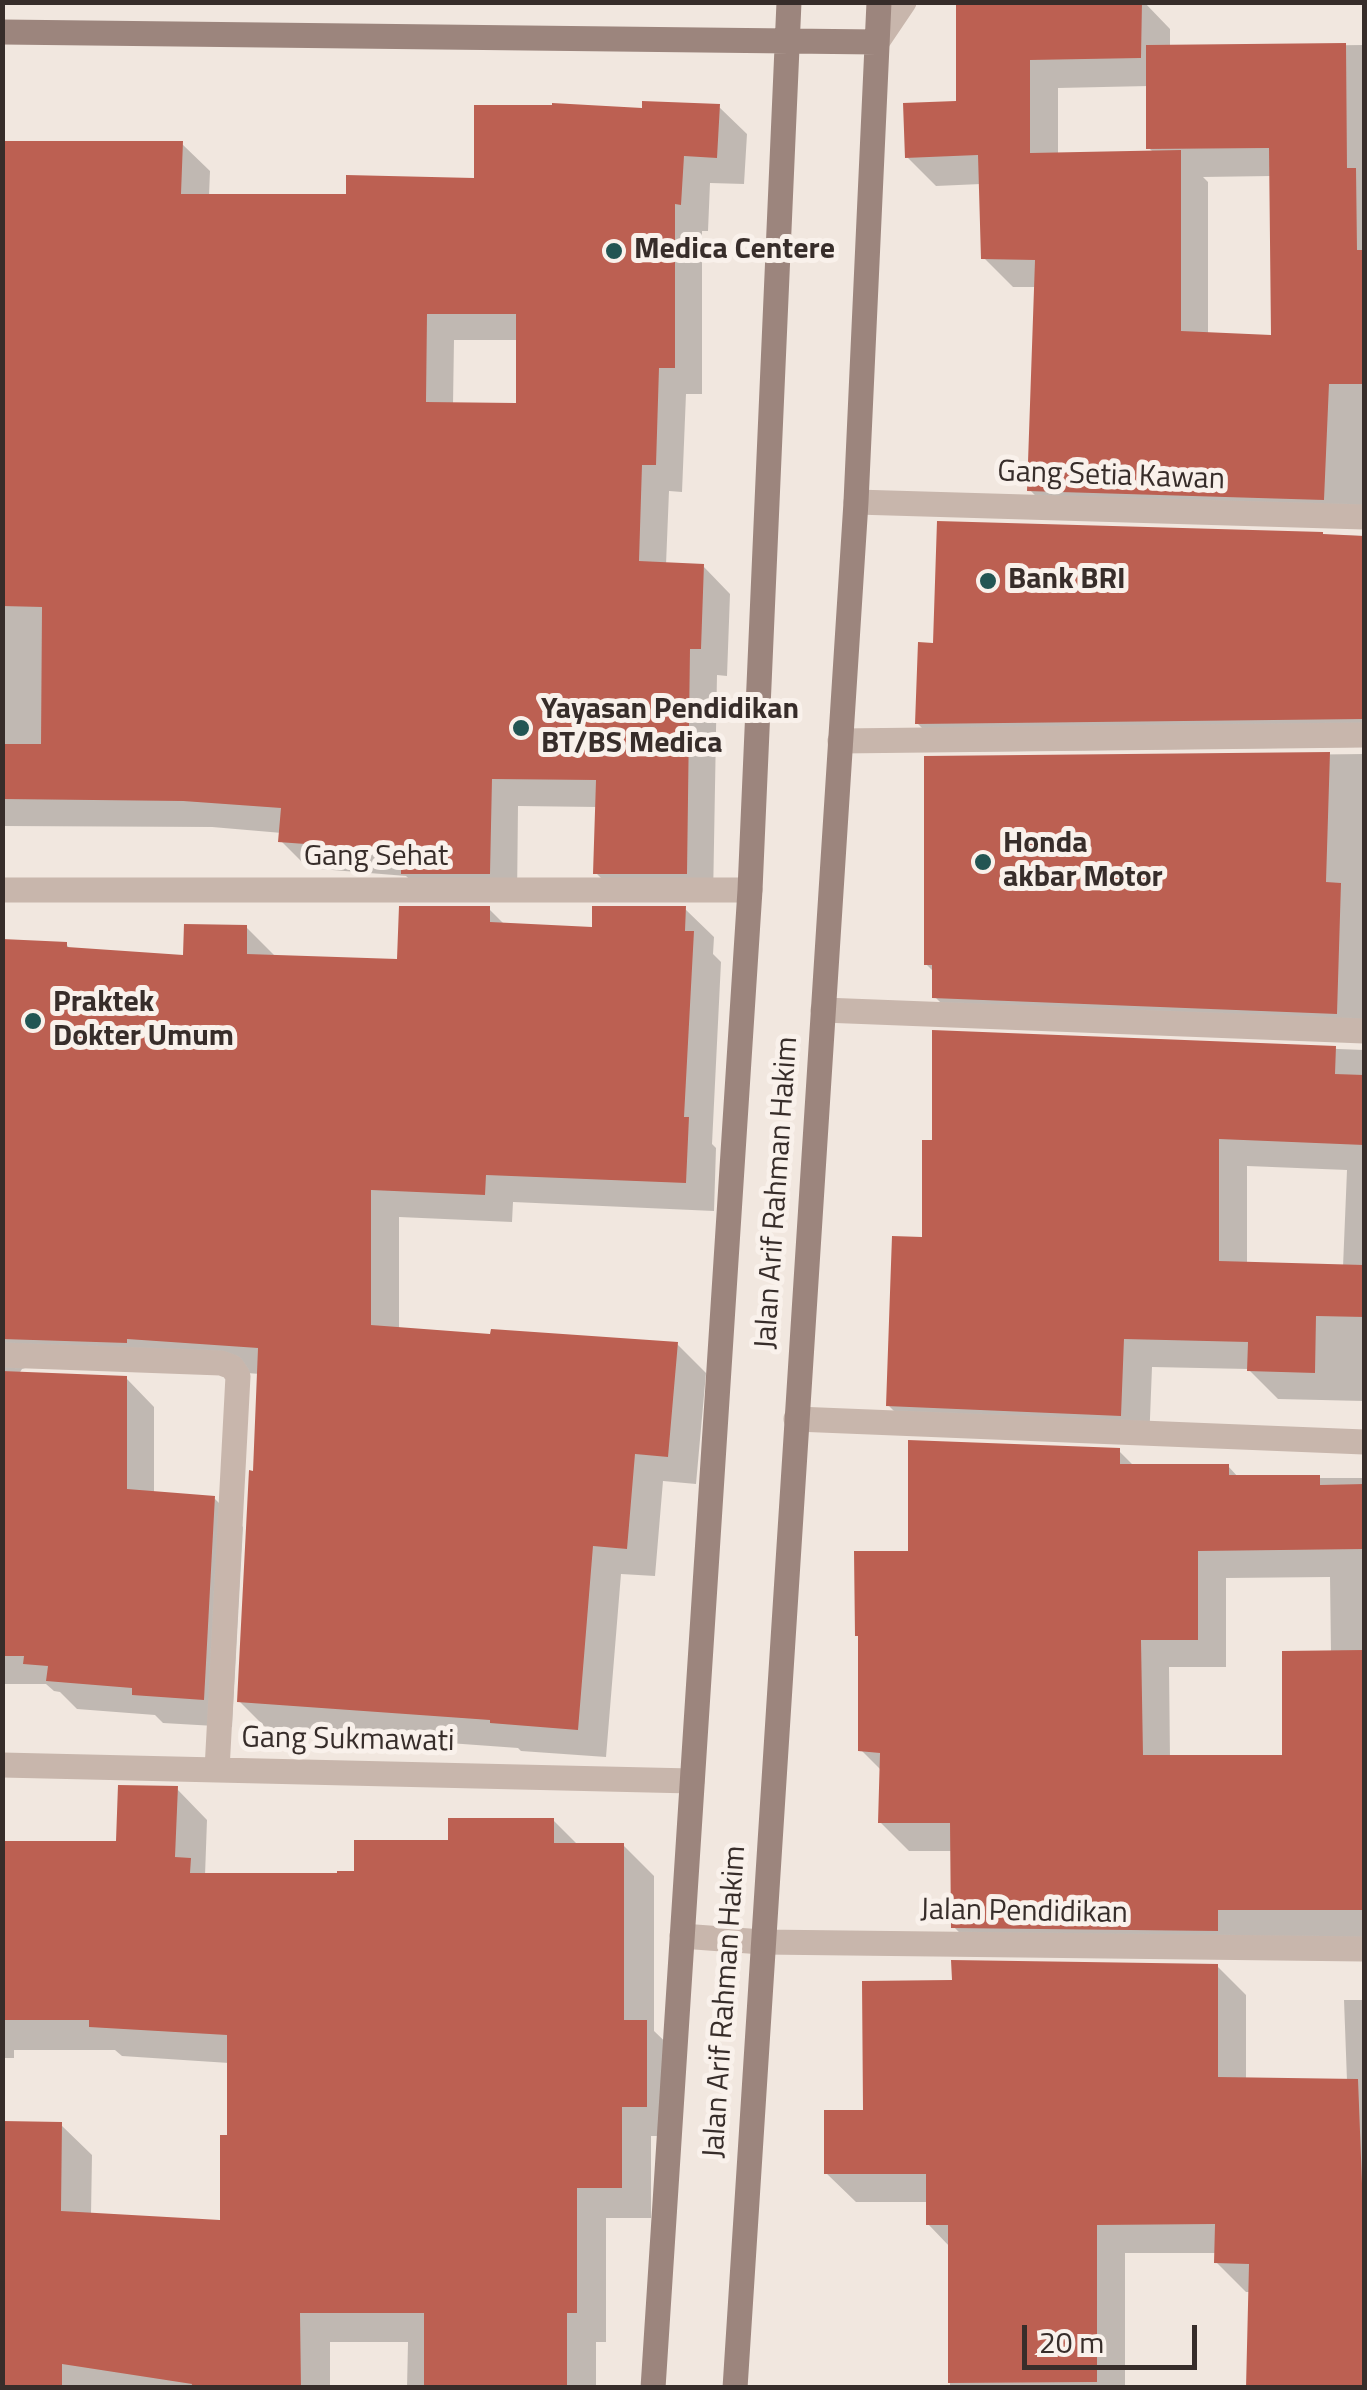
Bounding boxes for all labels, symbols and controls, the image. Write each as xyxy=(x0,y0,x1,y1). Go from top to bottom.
place label: Medica Centere xyxy=(634,233,835,269)
marker: Medica Centere xyxy=(603,240,625,262)
street label: Gang Setia Kawan xyxy=(997,455,1225,499)
place label: Bank BRI xyxy=(1008,563,1126,599)
marker: Bank BRI xyxy=(977,570,999,592)
place label: Yayasan Pendidikan BT/BS Medica xyxy=(541,693,799,764)
marker: Yayasan Pendidikan BT/BS Medica xyxy=(510,717,532,739)
place label: Honda akbar Motor xyxy=(1003,827,1163,898)
street label: Gang Sehat xyxy=(304,840,448,876)
marker: Honda akbar Motor xyxy=(972,851,994,873)
place label: Praktek Dokter Umum xyxy=(53,986,234,1056)
marker: Praktek Dokter Umum xyxy=(22,1010,44,1032)
street label: Jalan Arif Rahman Hakim xyxy=(749,1035,807,1351)
street label: Gang Sukmawati xyxy=(241,1721,455,1761)
street label: Jalan Arif Rahman Hakim xyxy=(697,1844,755,2160)
street label: Jalan Pendidikan xyxy=(920,1893,1128,1933)
scale bar xyxy=(1027,2305,1202,2367)
text: 20 m xyxy=(1039,2319,1104,2365)

